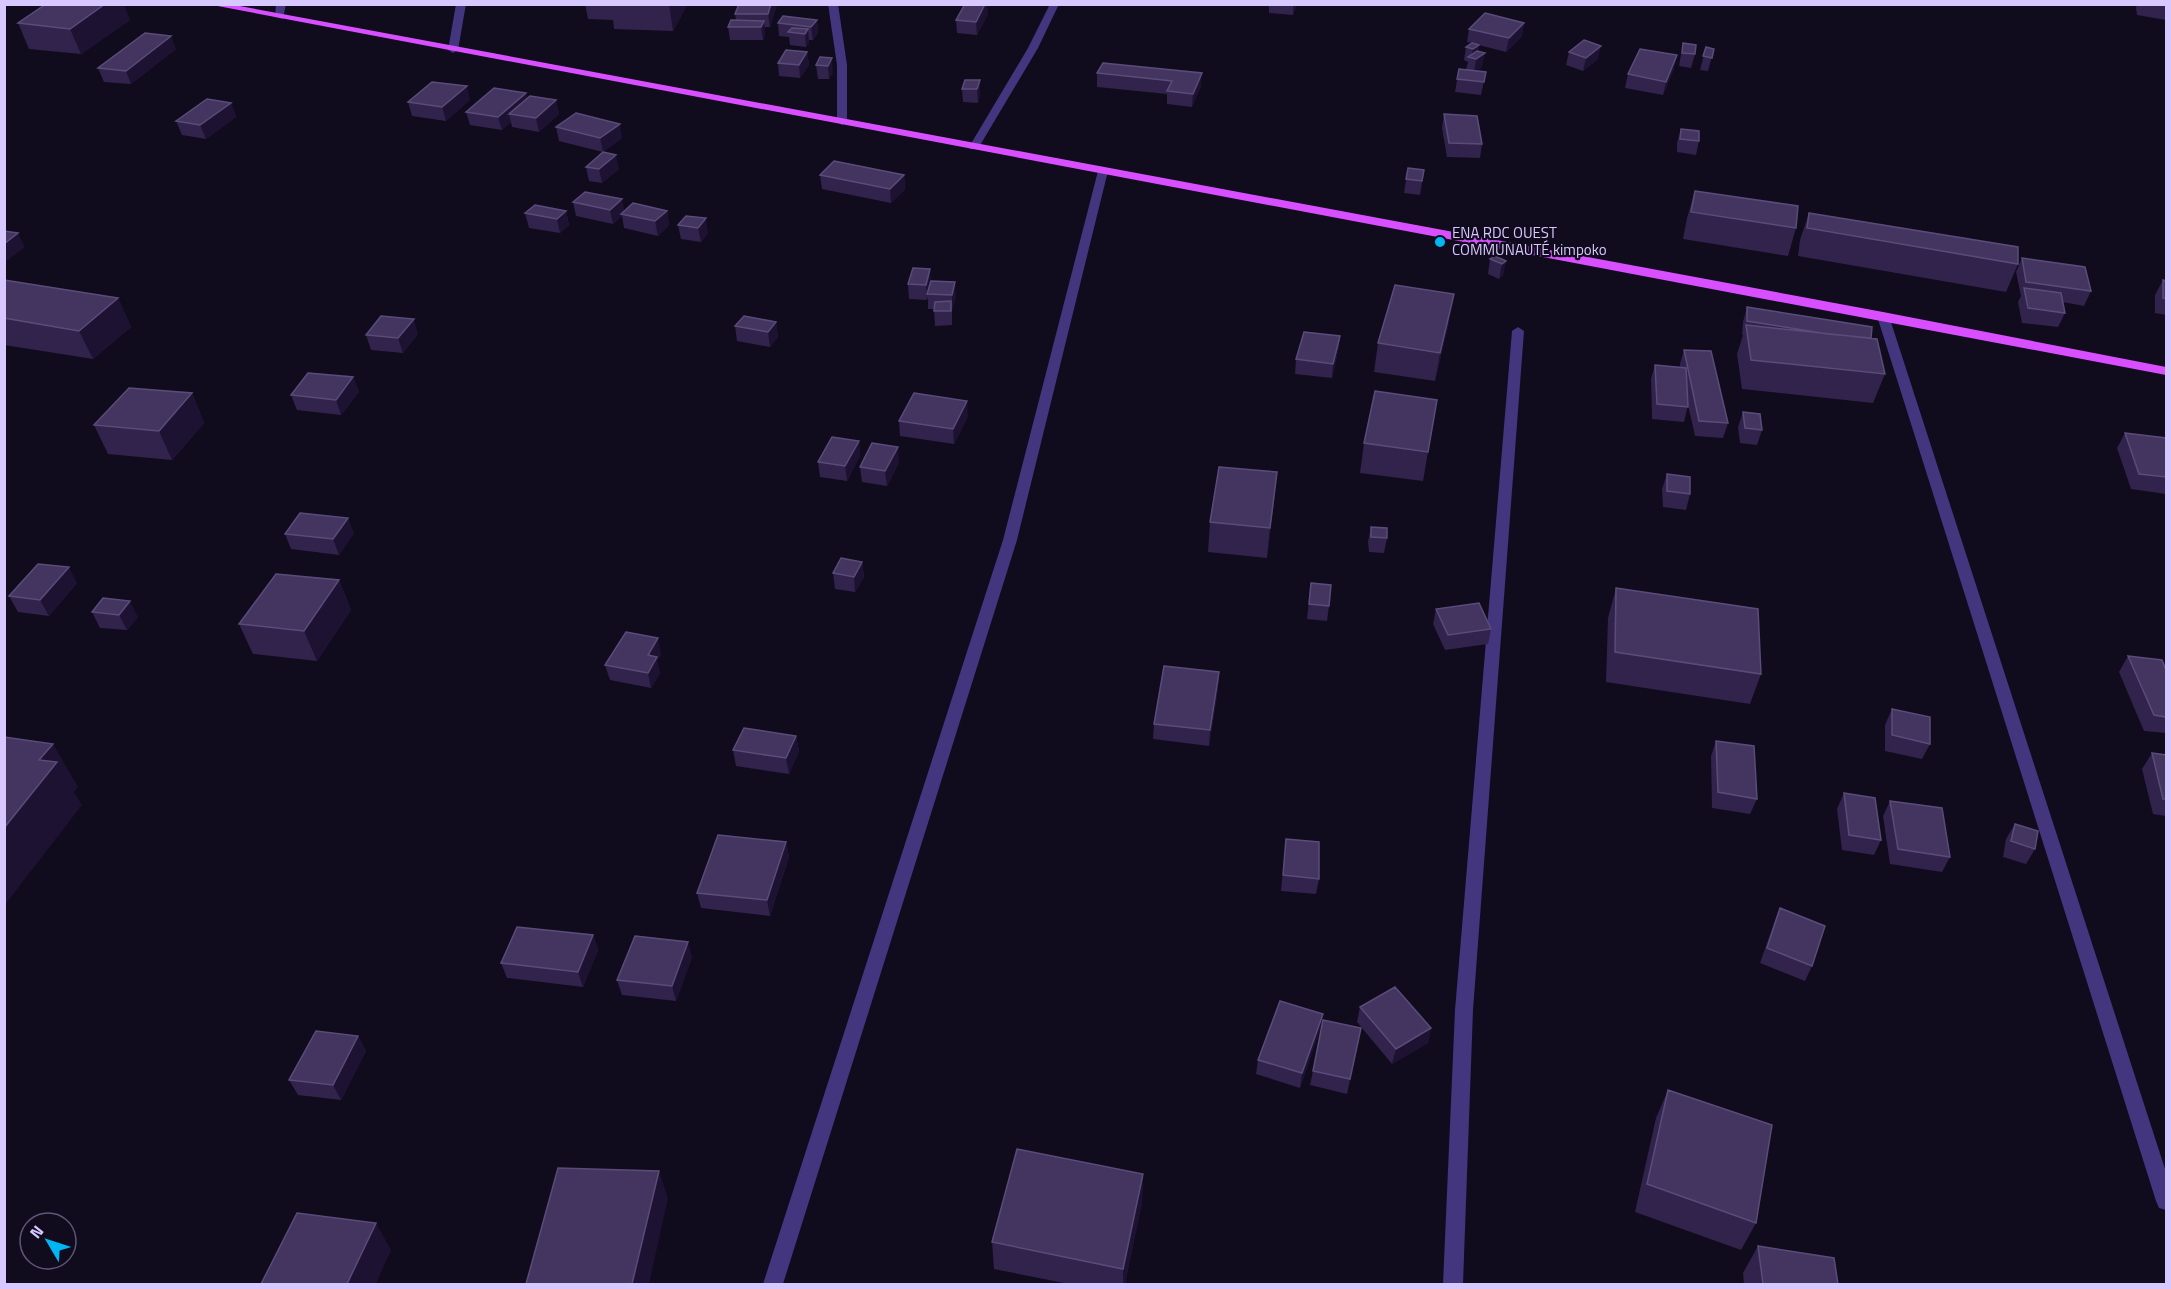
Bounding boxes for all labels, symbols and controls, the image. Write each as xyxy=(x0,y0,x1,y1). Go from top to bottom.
place label: ENA RDC OUEST COMMUNAUTÉ kimpoko xyxy=(1452,221,1607,261)
marker: ENA RDC OUEST COMMUNAUTÉ kimpoko xyxy=(1433,235,1447,249)
north arrow xyxy=(18,1211,78,1271)
text: N xyxy=(24,1220,49,1243)

